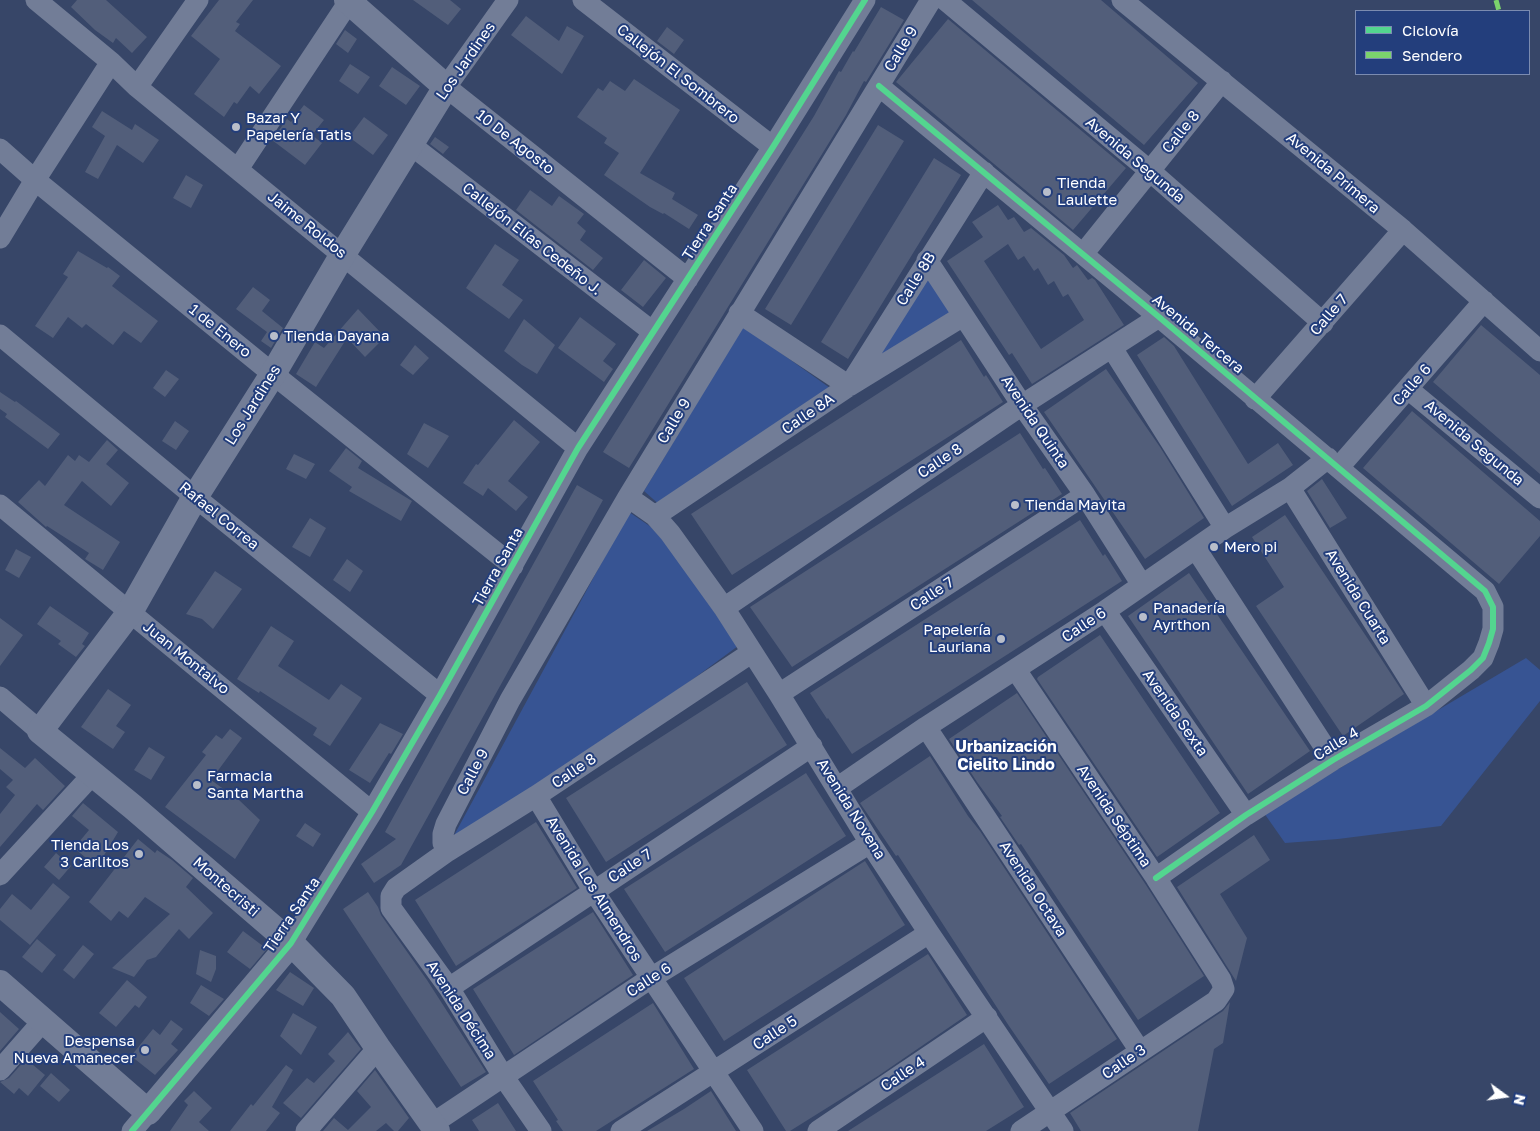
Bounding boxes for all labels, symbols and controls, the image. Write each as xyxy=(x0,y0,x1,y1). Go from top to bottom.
legend xyxy=(1355,10,1530,75)
street label: Los Jardines xyxy=(433,19,499,103)
street label: Callejón El Sombrero xyxy=(613,21,743,127)
text: Ciclovía xyxy=(1402,21,1459,39)
street label: Calle 9 xyxy=(880,23,922,75)
text: Sendero xyxy=(1402,46,1462,64)
street label: 10 De Agosto xyxy=(472,106,558,178)
street label: Calle 8 xyxy=(1158,107,1204,157)
place label: Bazar Y Papelería Tatis xyxy=(246,109,352,144)
street label: Avenida Segunda xyxy=(1082,113,1188,207)
marker: Bazar Y Papelería Tatis xyxy=(230,121,242,133)
street label: Avenida Primera xyxy=(1283,129,1383,217)
place label: Tienda Laulette xyxy=(1057,174,1117,209)
street label: Callejón Elías Cedeño J. xyxy=(459,179,605,299)
street label: Tierra Santa xyxy=(679,180,741,264)
marker: Tienda Laulette xyxy=(1041,186,1053,198)
street label: Jaime Roldos xyxy=(264,188,350,262)
street label: Calle 8B xyxy=(893,249,939,309)
street label: Avenida Tercera xyxy=(1149,290,1247,378)
street label: Calle 7 xyxy=(1306,291,1352,339)
street label: 1 de Enero xyxy=(185,301,255,361)
place label: Tienda Dayana xyxy=(284,327,389,345)
marker: Tienda Dayana xyxy=(268,330,280,342)
street label: Calle 6 xyxy=(1389,360,1435,410)
street label: Los Jardines xyxy=(221,362,285,448)
street label: Avenida Quinta xyxy=(997,372,1073,472)
street label: Calle 8A xyxy=(778,390,838,438)
street label: Calle 9 xyxy=(653,395,695,447)
street label: Avenida Segunda xyxy=(1421,396,1527,490)
street label: Calle 8 xyxy=(914,440,966,482)
street label: Rafael Correa xyxy=(176,478,262,554)
place label: Tienda Mayita xyxy=(1025,496,1126,514)
marker: Tienda Mayita xyxy=(1009,499,1021,511)
street label: Tierra Santa xyxy=(469,524,527,610)
place label: Mero pi xyxy=(1224,538,1277,556)
marker: Mero pi xyxy=(1208,541,1220,553)
street label: Avenida Cuarta xyxy=(1321,546,1395,648)
street label: Calle 7 xyxy=(907,573,957,615)
place label: Panadería Ayrthon xyxy=(1153,599,1225,634)
street label: Calle 6 xyxy=(1058,604,1110,646)
marker: Panadería Ayrthon xyxy=(1137,611,1149,623)
street label: Juan Montalvo xyxy=(139,618,233,698)
place label: Papelería Lauriana xyxy=(923,621,991,656)
marker: Papelería Lauriana xyxy=(995,633,1007,645)
street label: Avenida Sexta xyxy=(1138,666,1212,760)
street label: Calle 4 xyxy=(1310,723,1362,765)
district label: Urbanización Cielito Lindo xyxy=(955,737,1057,775)
street label: Calle 9 xyxy=(453,746,493,798)
street label: Calle 8 xyxy=(548,750,600,792)
street label: Avenida Novena xyxy=(813,755,889,863)
street label: Avenida Séptima xyxy=(1073,761,1155,871)
place label: Farmacia Santa Martha xyxy=(207,767,304,802)
marker: Farmacia Santa Martha xyxy=(191,779,203,791)
street label: Avenida Los Almendros xyxy=(542,813,646,965)
place label: Tienda Los 3 Carlitos xyxy=(51,836,129,871)
street label: Avenida Octava xyxy=(995,838,1071,940)
street label: Calle 7 xyxy=(605,845,655,887)
marker: Tienda Los 3 Carlitos xyxy=(133,848,145,860)
street label: Montecristi xyxy=(189,853,263,921)
street label: Tierra Santa xyxy=(260,874,324,956)
street label: Avenida Décima xyxy=(422,957,500,1063)
street label: Calle 6 xyxy=(623,959,675,1001)
street label: Calle 5 xyxy=(749,1012,801,1054)
place label: Despensa Nueva Amanecer xyxy=(14,1032,135,1067)
street label: Calle 3 xyxy=(1099,1041,1149,1083)
marker: Despensa Nueva Amanecer xyxy=(139,1044,151,1056)
street label: Calle 4 xyxy=(877,1053,929,1095)
north arrow xyxy=(1480,1071,1530,1121)
text: N xyxy=(1511,1093,1530,1107)

